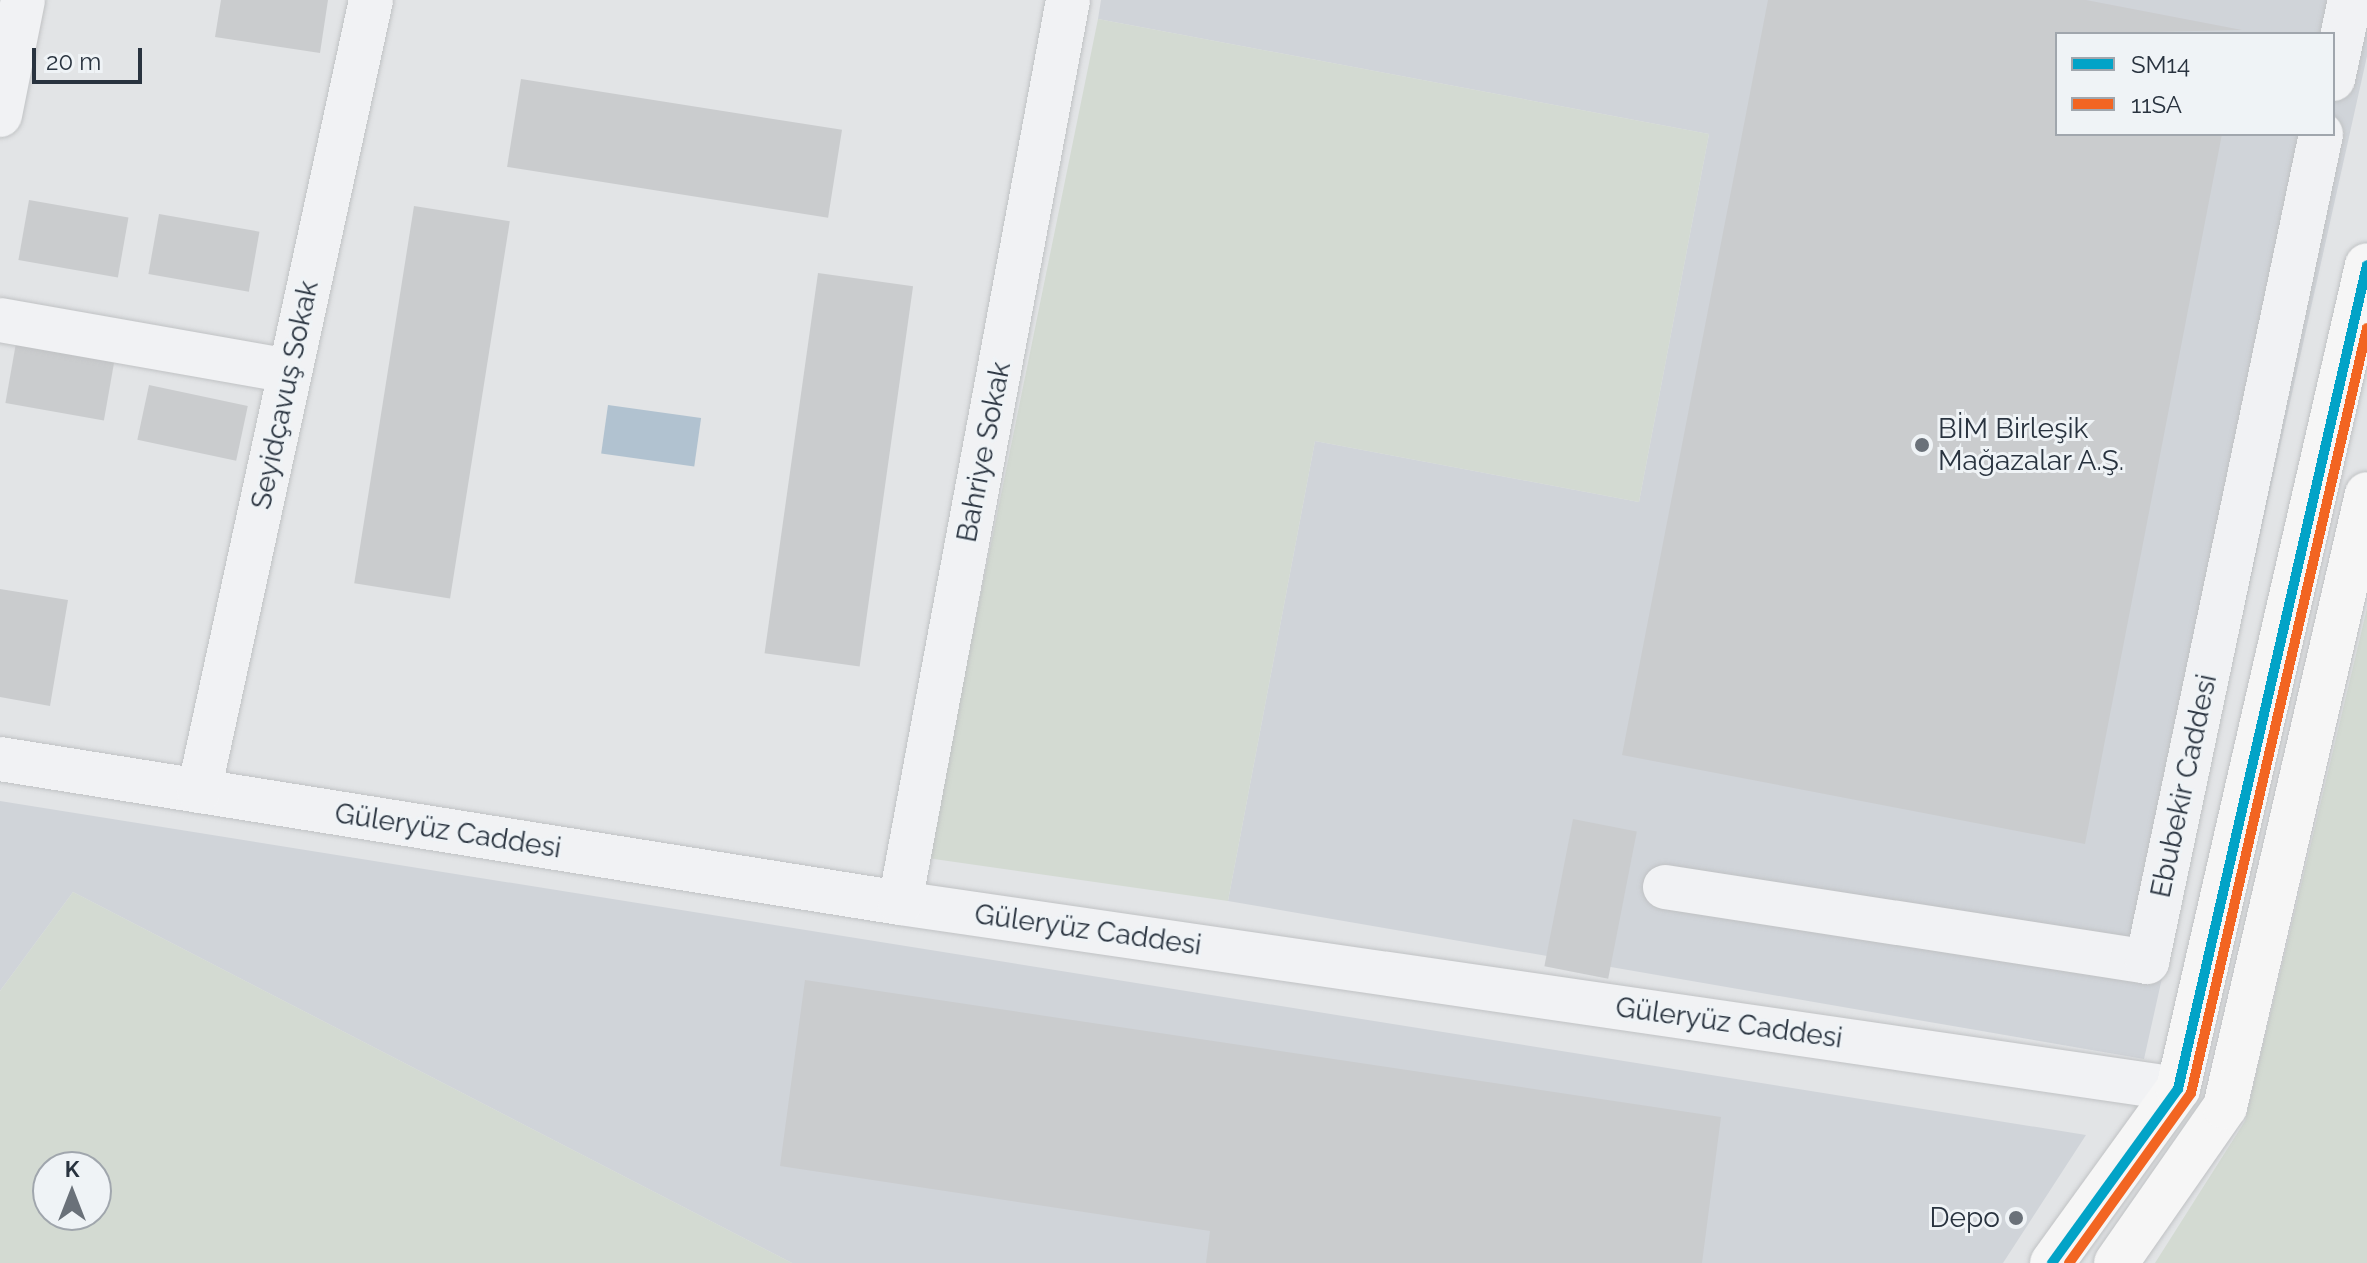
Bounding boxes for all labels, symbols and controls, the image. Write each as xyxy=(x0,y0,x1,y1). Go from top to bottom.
scale bar xyxy=(36,32,146,82)
legend xyxy=(2055,32,2335,136)
text: 20 m xyxy=(46,47,101,76)
text: SM14 xyxy=(2131,50,2190,79)
text: 11SA xyxy=(2131,90,2182,119)
street label: Seyidçavuş Sokak xyxy=(244,278,326,512)
street label: Bahriye Sokak xyxy=(950,359,1018,545)
place label: BİM Birleşik Mağazalar A.Ş. xyxy=(1938,412,2126,478)
marker: BİM Birleşik Mağazalar A.Ş. xyxy=(1913,436,1931,454)
street label: Ebubekir Caddesi xyxy=(2144,671,2224,901)
street label: Güleryüz Caddesi xyxy=(332,797,564,865)
street label: Güleryüz Caddesi xyxy=(972,897,1204,963)
street label: Güleryüz Caddesi xyxy=(1613,990,1845,1056)
north arrow xyxy=(32,1151,112,1231)
text: K xyxy=(65,1156,79,1182)
place label: Depo xyxy=(1930,1201,2000,1235)
marker: Depo xyxy=(2007,1209,2025,1227)

